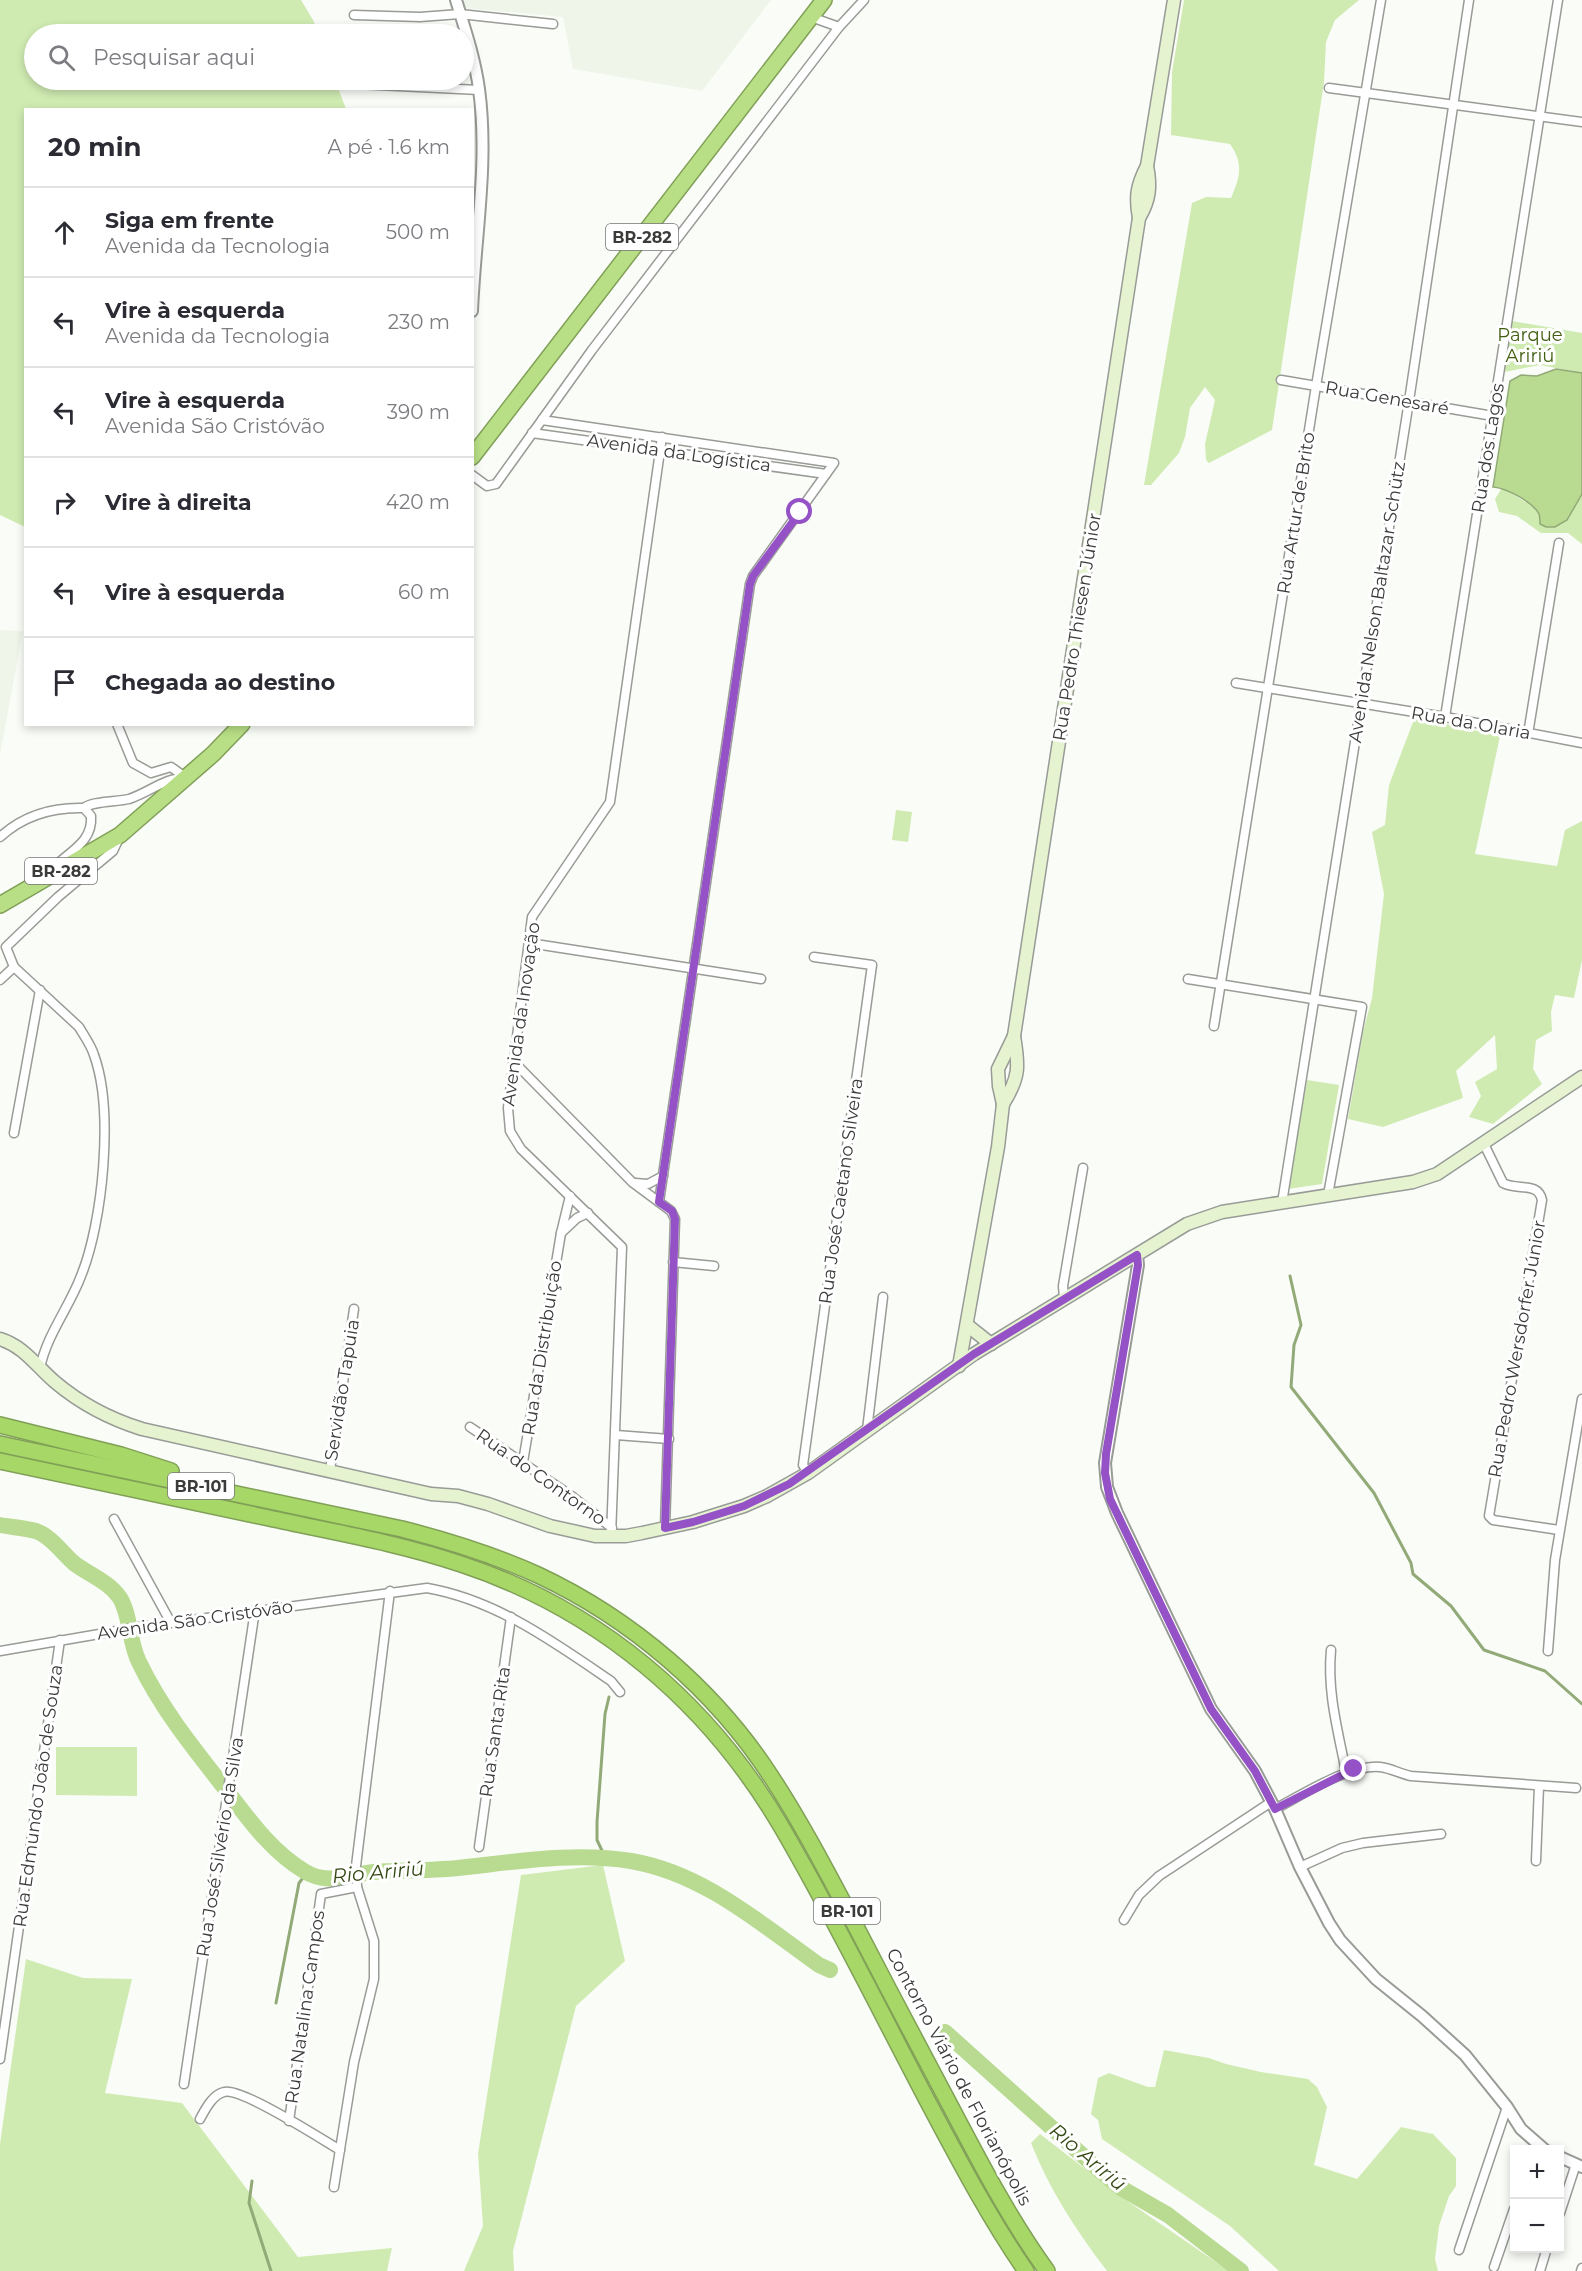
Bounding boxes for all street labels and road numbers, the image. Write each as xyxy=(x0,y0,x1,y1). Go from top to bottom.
road number: BR-282 xyxy=(606,224,678,250)
street label: Rua Genesaré xyxy=(1323,376,1451,420)
street label: Rua dos Lagos xyxy=(1467,381,1509,514)
street label: Avenida da Logística xyxy=(586,429,772,477)
street label: Rua Artur de Brito xyxy=(1272,431,1320,595)
street label: Avenida Nelson Baltazar Schütz xyxy=(1344,460,1410,744)
street label: Rua Pedro Thiesen Júnior xyxy=(1048,511,1106,743)
street label: Rua da Olaria xyxy=(1409,702,1533,744)
road number: BR-282 xyxy=(25,858,97,884)
street label: Avenida da Inovação xyxy=(497,921,545,1107)
street label: Rua José Caetano Silveira xyxy=(814,1077,868,1305)
street label: Rua Pedro Wersdorfer Júnior xyxy=(1483,1219,1551,1479)
street label: Rua da Distribuição xyxy=(517,1259,567,1437)
street label: Servidão Tapuia xyxy=(320,1318,364,1462)
street label: Rua do Contorno xyxy=(472,1424,610,1530)
road number: BR-101 xyxy=(168,1473,234,1499)
street label: Avenida São Cristóvão xyxy=(96,1595,294,1645)
street label: Rua Edmundo João de Souza xyxy=(9,1663,67,1929)
street label: Rua Santa Rita xyxy=(475,1665,515,1799)
street label: Rua José Silvério da Silva xyxy=(192,1735,248,1959)
road number: BR-101 xyxy=(814,1898,880,1924)
street label: Rua Natalina Campos xyxy=(281,1909,329,2105)
street label: Contorno Viário de Florianópolis xyxy=(882,1945,1036,2210)

